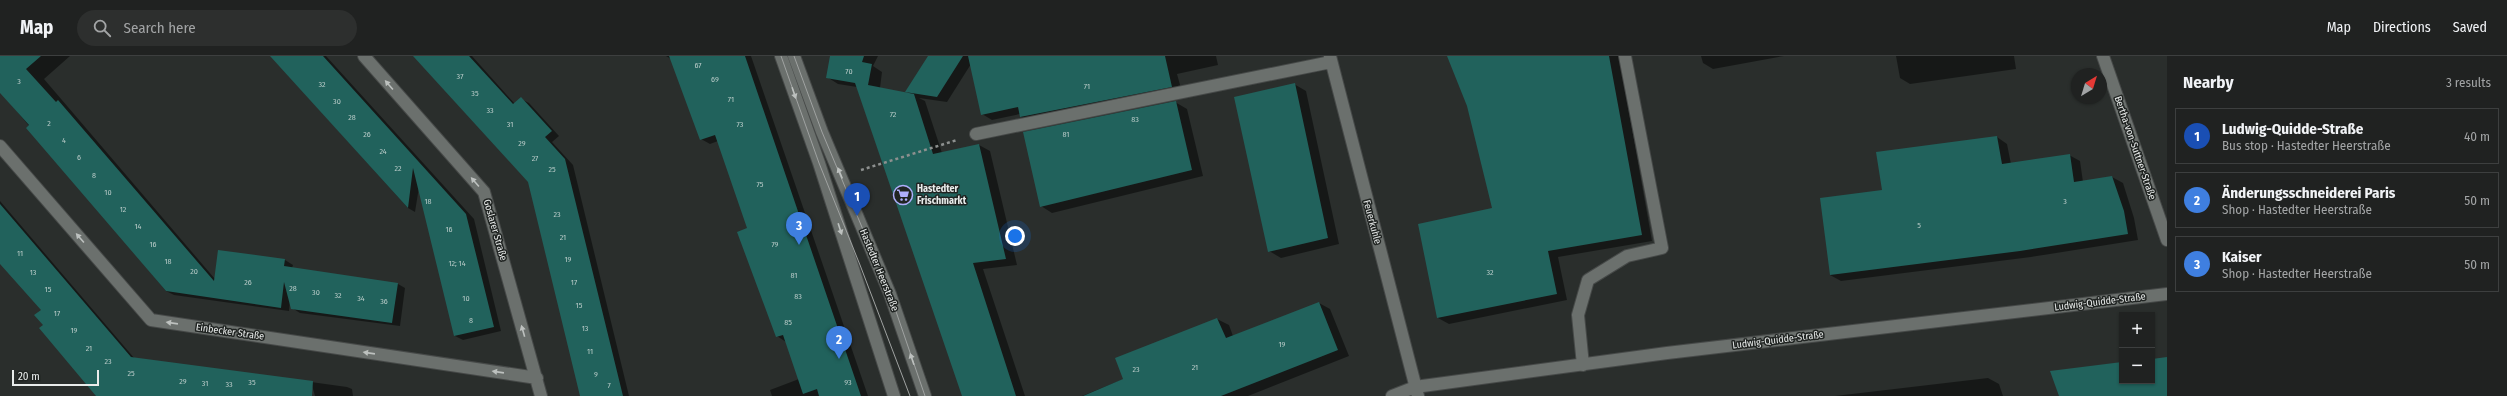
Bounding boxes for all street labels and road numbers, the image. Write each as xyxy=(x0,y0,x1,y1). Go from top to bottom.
street label: Bertha-von-Suttner-Straße xyxy=(2112,94,2158,202)
street label: Goslarer Straße xyxy=(481,198,510,262)
street label: Feuerkuhle xyxy=(1360,199,1384,245)
street label: Hastedter Heerstraße xyxy=(857,227,901,313)
street label: Ludwig-Quidde-Straße xyxy=(2054,290,2146,314)
street label: Einbecker Straße xyxy=(195,321,265,343)
street label: Ludwig-Quidde-Straße xyxy=(1732,328,1824,352)

